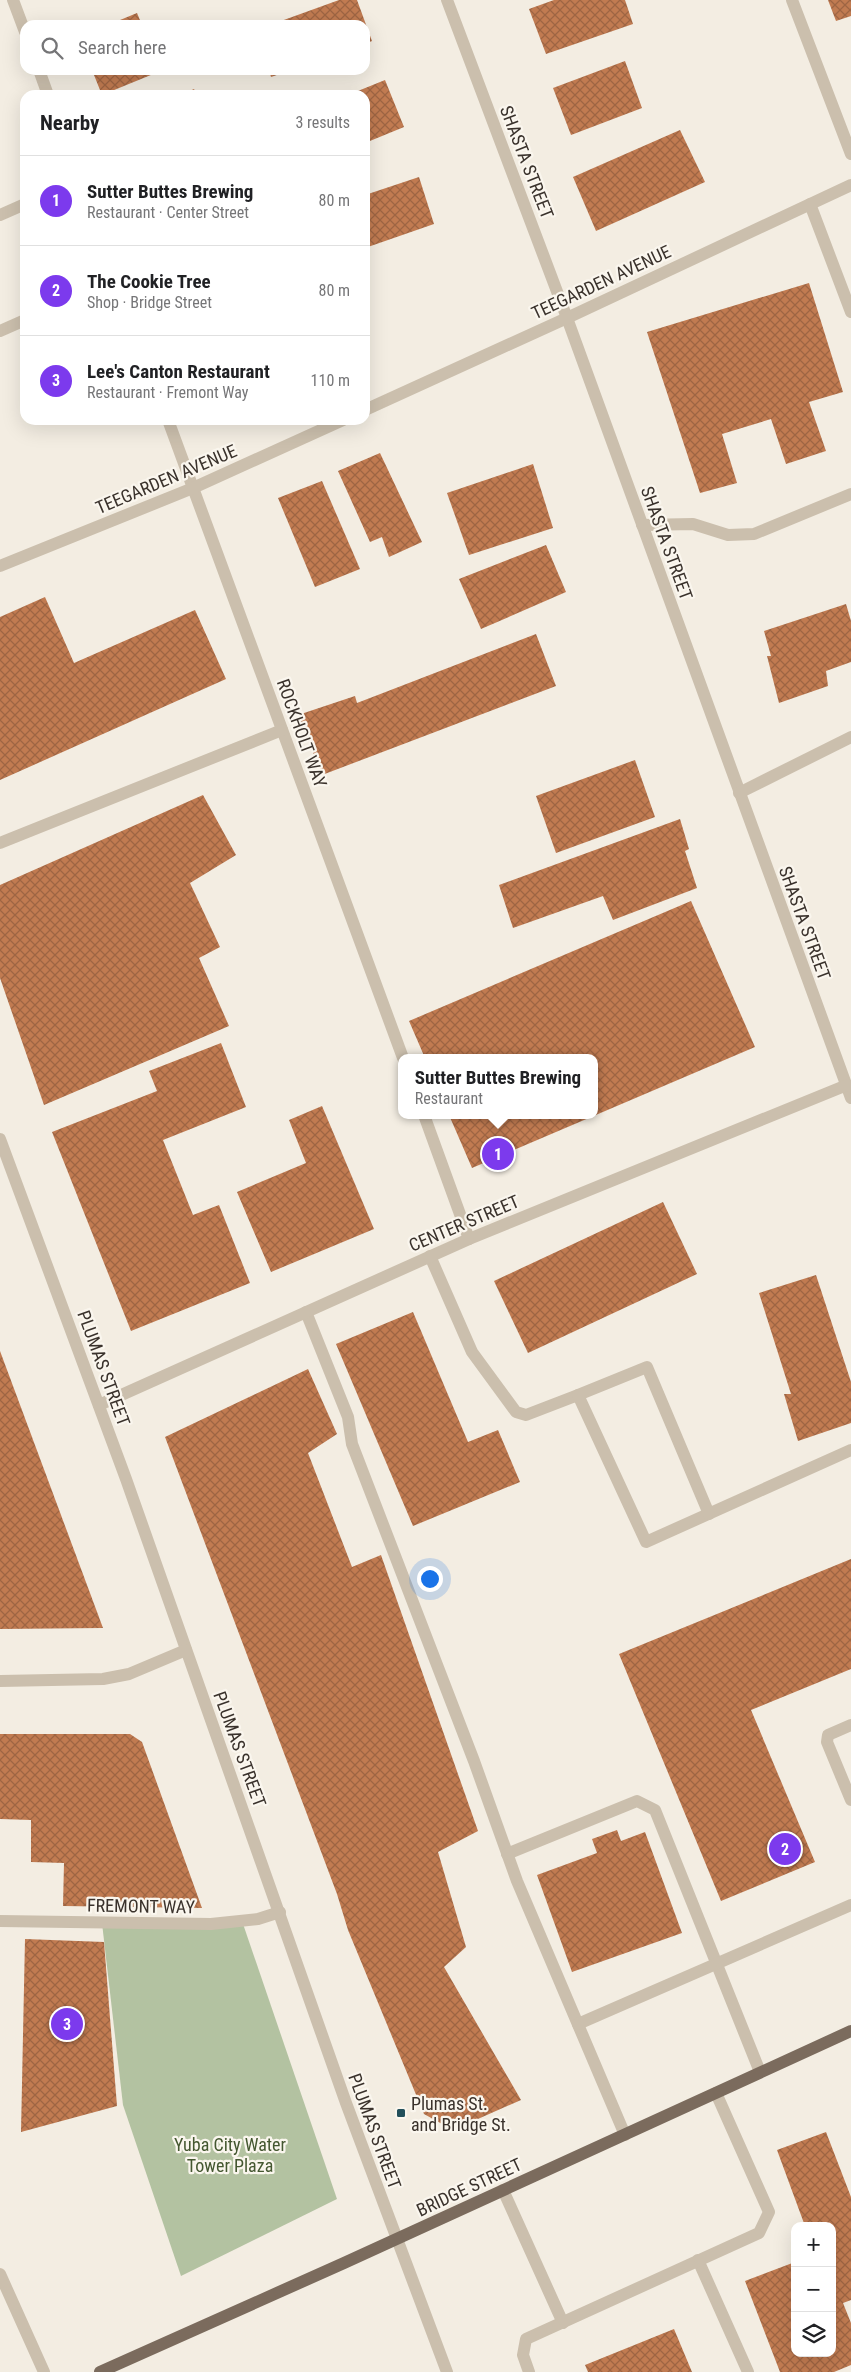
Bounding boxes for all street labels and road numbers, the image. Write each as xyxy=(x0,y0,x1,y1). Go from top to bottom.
street label: SHASTA STREET xyxy=(496,103,558,221)
street label: TEEGARDEN AVENUE xyxy=(528,241,674,323)
street label: TEEGARDEN AVENUE xyxy=(92,440,240,518)
street label: SHASTA STREET xyxy=(637,483,697,603)
street label: ROCKHOLT WAY xyxy=(273,676,332,791)
street label: SHASTA STREET xyxy=(775,863,835,983)
street label: CENTER STREET xyxy=(406,1190,522,1256)
street label: PLUMAS STREET xyxy=(73,1307,135,1429)
street label: PLUMAS STREET xyxy=(209,1688,271,1810)
street label: FREMONT WAY xyxy=(87,1895,196,1917)
street label: PLUMAS STREET xyxy=(344,2070,406,2192)
street label: BRIDGE STREET xyxy=(413,2153,525,2221)

